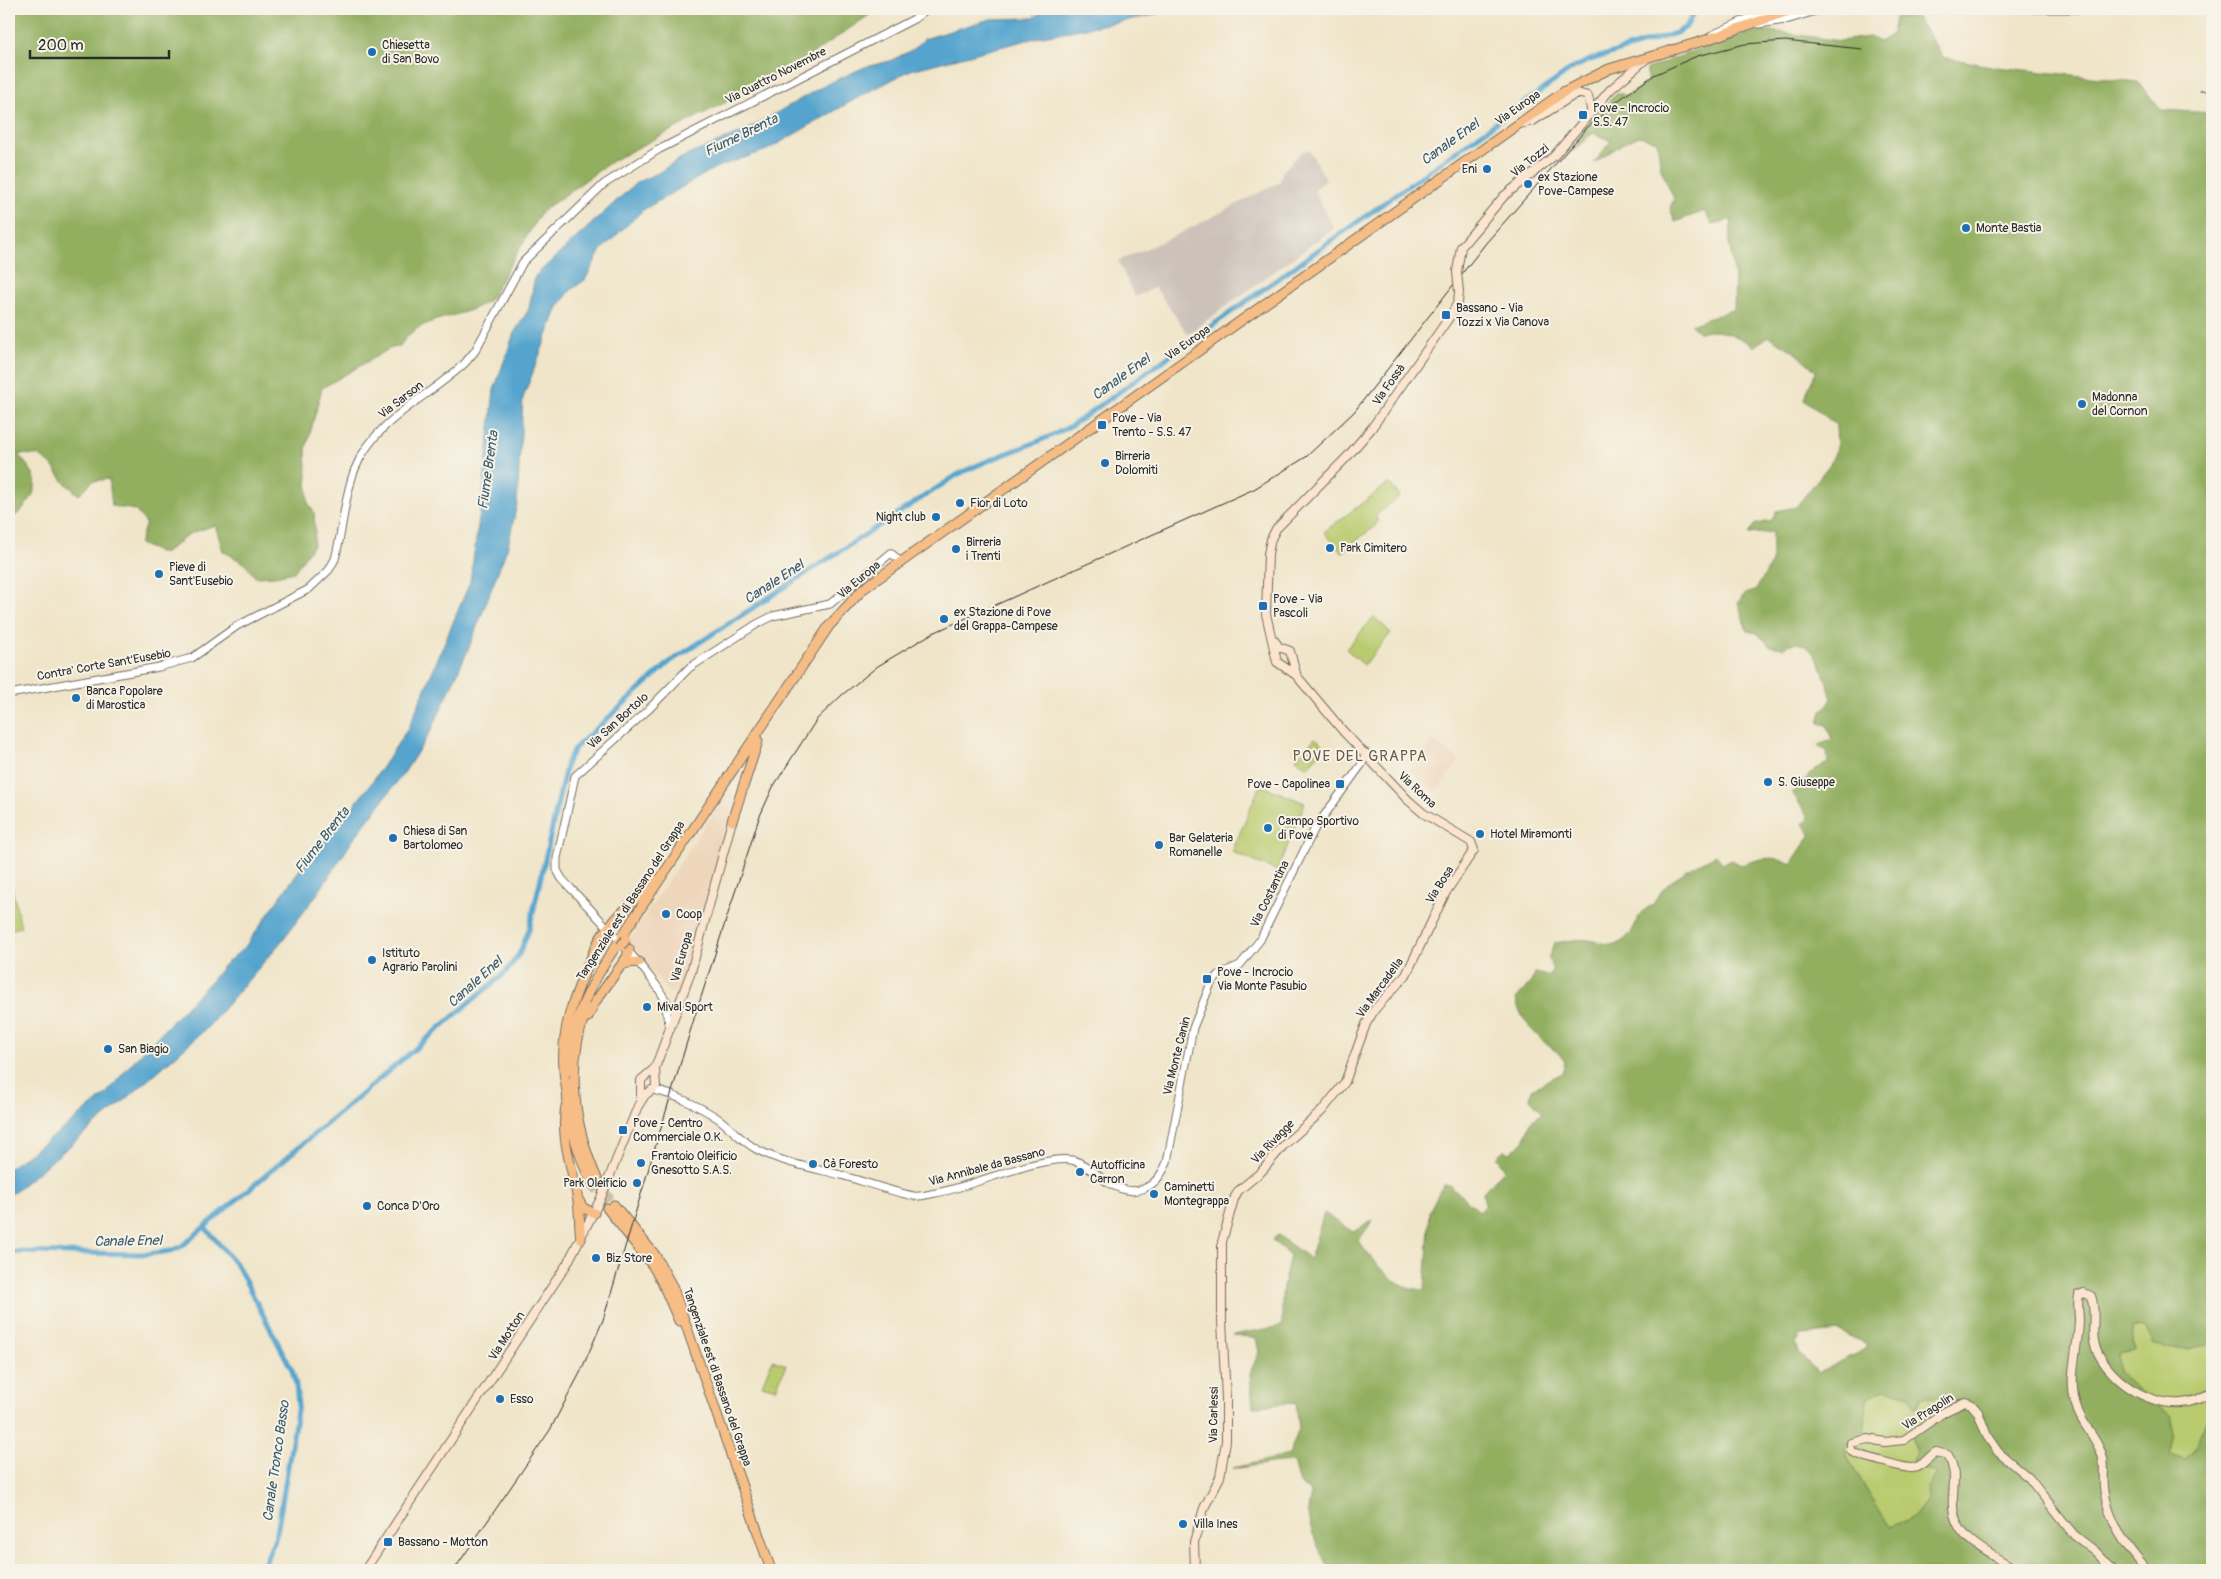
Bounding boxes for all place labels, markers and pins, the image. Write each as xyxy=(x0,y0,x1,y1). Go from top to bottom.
place label: Chiesetta di San Bovo xyxy=(382,38,440,67)
marker: Chiesetta di San Bovo xyxy=(366,46,378,58)
place label: Pove - Incrocio S.S. 47 xyxy=(1593,101,1670,130)
marker: Pove - Incrocio S.S. 47 xyxy=(1577,109,1589,121)
place label: Eni xyxy=(1462,162,1477,177)
marker: Eni xyxy=(1481,163,1493,175)
place label: ex Stazione Pove-Campese xyxy=(1538,170,1614,199)
marker: ex Stazione Pove-Campese xyxy=(1522,178,1534,190)
place label: Monte Bastia xyxy=(1976,221,2042,236)
marker: Monte Bastia xyxy=(1960,222,1972,234)
place label: Bassano - Via Tozzi x Via Canova xyxy=(1456,301,1549,330)
marker: Bassano - Via Tozzi x Via Canova xyxy=(1440,309,1452,321)
place label: Madonna del Cornon xyxy=(2092,390,2148,419)
marker: Madonna del Cornon xyxy=(2076,398,2088,410)
place label: Pove - Via Trento - S.S. 47 xyxy=(1112,411,1192,440)
marker: Pove - Via Trento - S.S. 47 xyxy=(1096,419,1108,431)
place label: Birreria Dolomiti xyxy=(1115,449,1158,478)
marker: Birreria Dolomiti xyxy=(1099,457,1111,469)
place label: Fior di Loto xyxy=(970,496,1028,511)
marker: Fior di Loto xyxy=(954,497,966,509)
place label: Night club xyxy=(876,510,926,525)
marker: Night club xyxy=(930,511,942,523)
place label: Birreria i Trenti xyxy=(966,535,1002,564)
place label: Park Cimitero xyxy=(1340,541,1407,556)
marker: Park Cimitero xyxy=(1324,542,1336,554)
marker: Birreria i Trenti xyxy=(950,543,962,555)
place label: Pieve di Sant'Eusebio xyxy=(169,560,234,589)
marker: Pieve di Sant'Eusebio xyxy=(153,568,165,580)
place label: Pove - Via Pascoli xyxy=(1273,592,1323,621)
marker: Pove - Via Pascoli xyxy=(1257,600,1269,612)
place label: ex Stazione di Pove del Grappa-Campese xyxy=(954,605,1058,634)
marker: ex Stazione di Pove del Grappa-Campese xyxy=(938,613,950,625)
place label: Banca Popolare di Marostica xyxy=(86,684,163,713)
marker: Banca Popolare di Marostica xyxy=(70,692,82,704)
place label: S. Giuseppe xyxy=(1778,775,1835,790)
marker: S. Giuseppe xyxy=(1762,776,1774,788)
place label: Pove - Capolinea xyxy=(1247,777,1330,792)
marker: Pove - Capolinea xyxy=(1334,778,1346,790)
place label: Campo Sportivo di Pove xyxy=(1278,814,1359,843)
marker: Campo Sportivo di Pove xyxy=(1262,822,1274,834)
place label: Chiesa di San Bartolomeo xyxy=(403,824,468,853)
place label: Hotel Miramonti xyxy=(1490,827,1572,842)
marker: Hotel Miramonti xyxy=(1474,828,1486,840)
place label: Bar Gelateria Romanelle xyxy=(1169,831,1233,860)
marker: Chiesa di San Bartolomeo xyxy=(387,832,399,844)
marker: Bar Gelateria Romanelle xyxy=(1153,839,1165,851)
place label: Coop xyxy=(676,907,702,922)
marker: Coop xyxy=(660,908,672,920)
place label: Istituto Agrario Parolini xyxy=(382,946,457,975)
marker: Istituto Agrario Parolini xyxy=(366,954,378,966)
place label: Pove - Incrocio Via Monte Pasubio xyxy=(1217,965,1307,994)
marker: Pove - Incrocio Via Monte Pasubio xyxy=(1201,973,1213,985)
place label: Mival Sport xyxy=(657,1000,713,1015)
marker: Mival Sport xyxy=(641,1001,653,1013)
place label: San Biagio xyxy=(118,1042,169,1057)
marker: San Biagio xyxy=(102,1043,114,1055)
place label: Pove - Centro Commerciale O.K. xyxy=(633,1116,723,1145)
marker: Pove - Centro Commerciale O.K. xyxy=(617,1124,629,1136)
place label: Frantoio Oleificio Gnesotto S.A.S. xyxy=(651,1149,738,1178)
marker: Frantoio Oleificio Gnesotto S.A.S. xyxy=(635,1157,647,1169)
place label: Cà Foresto xyxy=(823,1157,879,1172)
marker: Cà Foresto xyxy=(807,1158,819,1170)
place label: Autofficina Carron xyxy=(1090,1158,1146,1187)
marker: Autofficina Carron xyxy=(1074,1166,1086,1178)
place label: Park Oleificio xyxy=(563,1176,628,1191)
marker: Park Oleificio xyxy=(631,1177,643,1189)
place label: Caminetti Montegrappa xyxy=(1164,1180,1230,1209)
marker: Caminetti Montegrappa xyxy=(1148,1188,1160,1200)
place label: Conca D'Oro xyxy=(377,1199,440,1214)
marker: Conca D'Oro xyxy=(361,1200,373,1212)
place label: Biz Store xyxy=(606,1251,652,1266)
marker: Biz Store xyxy=(590,1252,602,1264)
place label: Esso xyxy=(510,1392,534,1407)
marker: Esso xyxy=(494,1393,506,1405)
place label: Villa Ines xyxy=(1193,1517,1238,1532)
marker: Villa Ines xyxy=(1177,1518,1189,1530)
place label: Bassano - Motton xyxy=(398,1535,488,1550)
marker: Bassano - Motton xyxy=(382,1536,394,1548)

